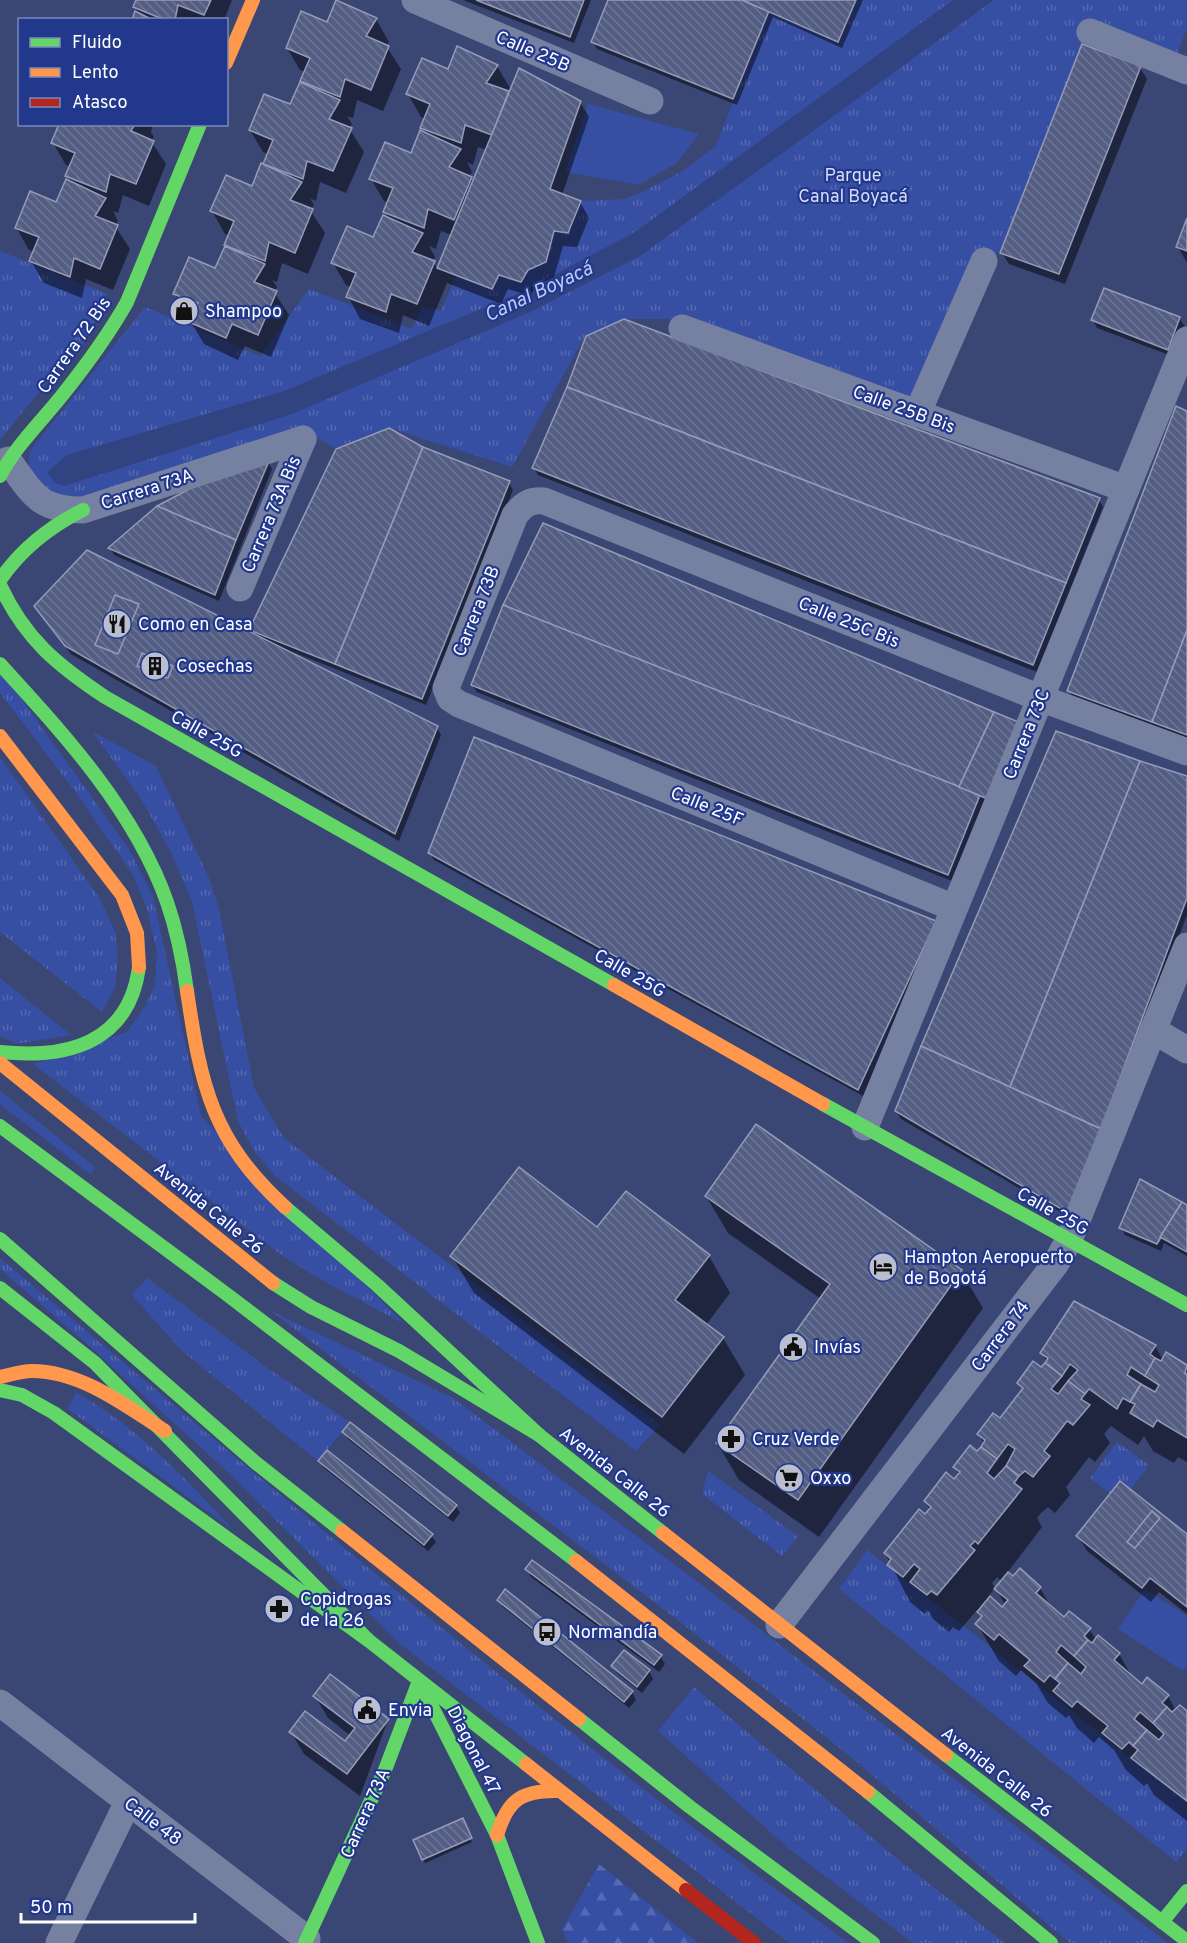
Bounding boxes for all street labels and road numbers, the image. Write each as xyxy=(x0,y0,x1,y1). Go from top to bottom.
street label: Calle 25B xyxy=(492,26,573,78)
street label: Carrera 72 Bis xyxy=(33,293,117,399)
street label: Calle 25B Bis xyxy=(849,381,958,440)
street label: Carrera 73A Bis xyxy=(237,453,307,576)
street label: Carrera 73A xyxy=(98,465,197,516)
street label: Carrera 73B xyxy=(449,563,506,660)
street label: Calle 25C Bis xyxy=(794,593,903,654)
street label: Carrera 73C xyxy=(999,686,1056,783)
street label: Calle 25G xyxy=(166,706,246,765)
street label: Calle 25F xyxy=(667,782,746,832)
street label: Calle 25G xyxy=(589,945,669,1004)
street label: Avenida Calle 26 xyxy=(148,1158,268,1261)
street label: Calle 25G xyxy=(1012,1183,1092,1242)
street label: Carrera 74 xyxy=(967,1297,1035,1377)
street label: Avenida Calle 26 xyxy=(554,1423,674,1524)
street label: Diagonal 47 xyxy=(441,1703,505,1799)
street label: Avenida Calle 26 xyxy=(936,1723,1056,1824)
street label: Carrera 73A xyxy=(336,1765,396,1862)
street label: Calle 48 xyxy=(119,1793,186,1851)

